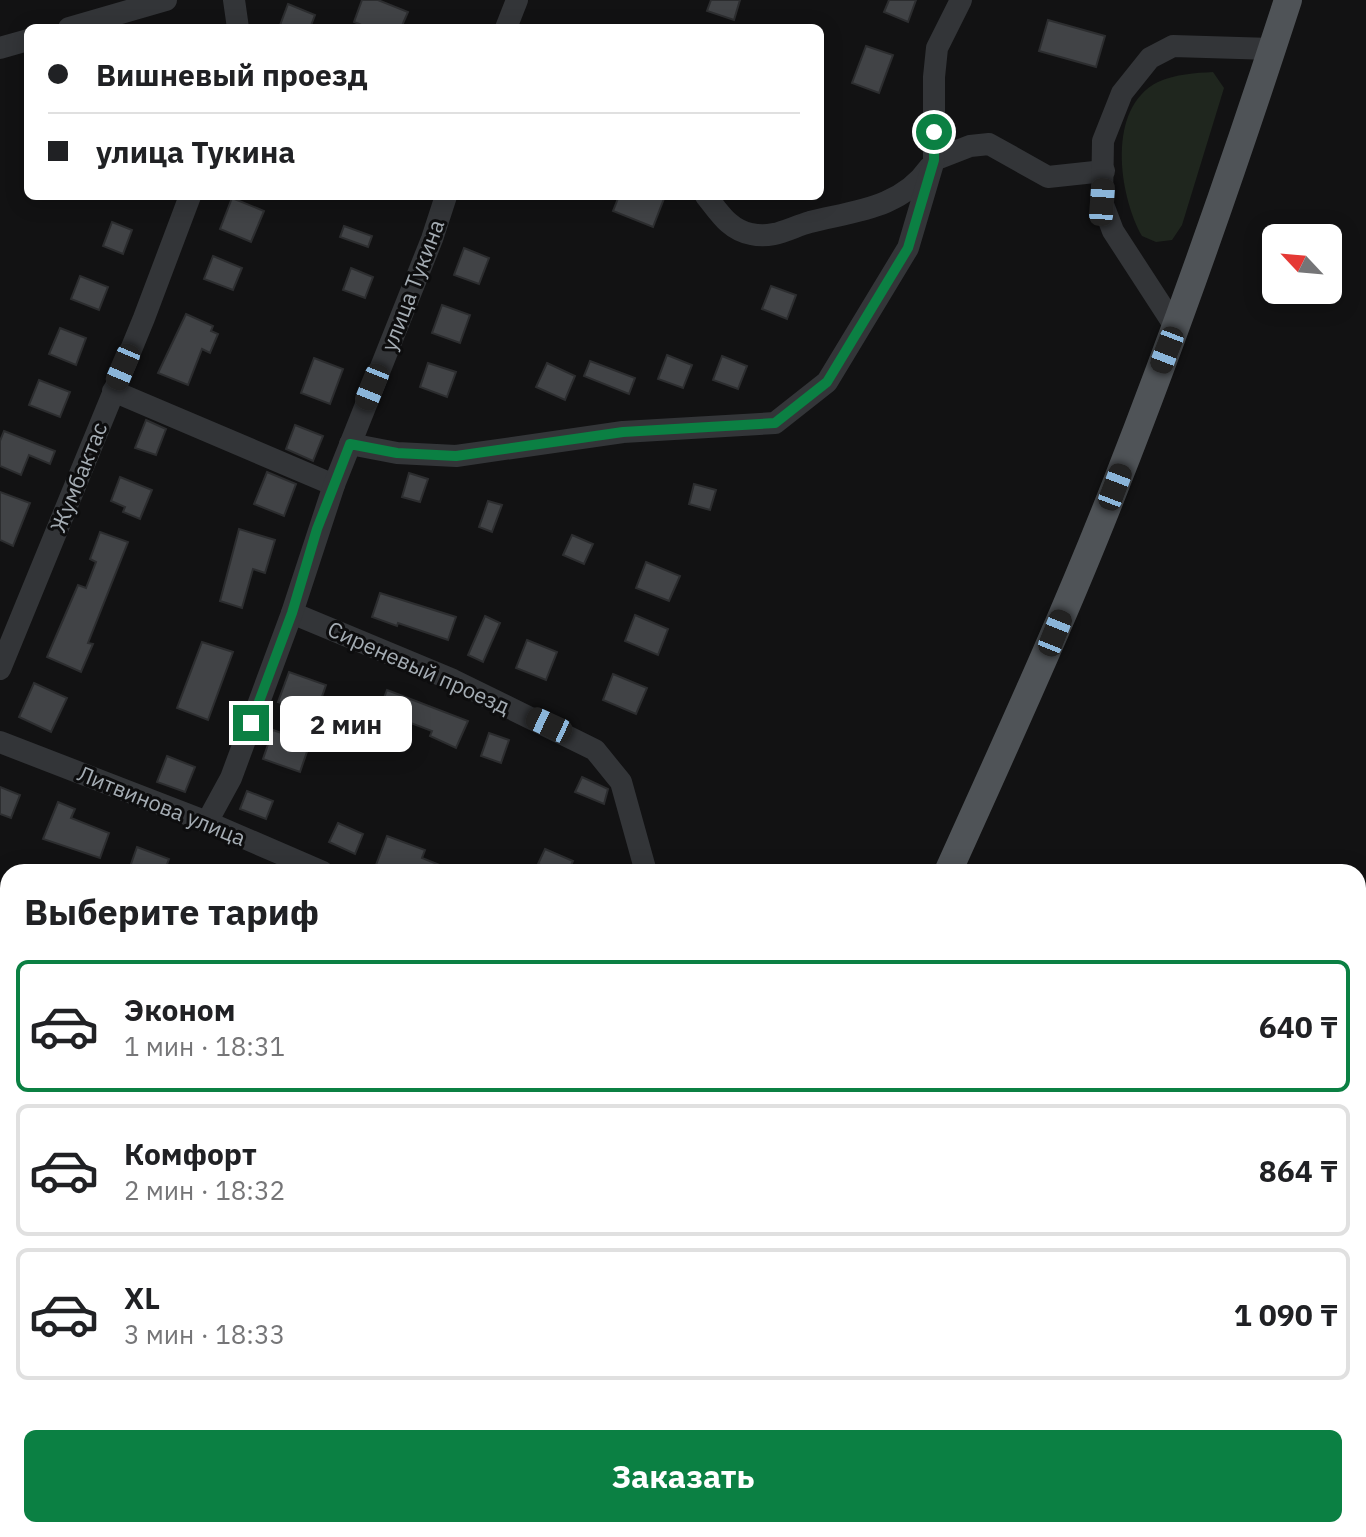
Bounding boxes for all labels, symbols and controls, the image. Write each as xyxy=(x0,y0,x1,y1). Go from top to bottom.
text: Вишневый проезд xyxy=(96,55,368,94)
route start xyxy=(916,114,952,150)
text: улица Тукина xyxy=(96,132,295,171)
car xyxy=(1088,177,1116,227)
street label: улица Тукина xyxy=(374,215,450,355)
north arrow xyxy=(1262,224,1342,304)
map controls xyxy=(1262,224,1342,304)
car xyxy=(1147,323,1187,377)
car xyxy=(103,340,143,394)
car xyxy=(352,360,392,414)
street label: Жумбактас xyxy=(43,418,113,536)
car xyxy=(1095,460,1135,514)
car xyxy=(1035,606,1075,660)
street label: Сиреневый проезд xyxy=(323,614,515,720)
callout: 2 мин xyxy=(279,695,411,751)
car xyxy=(522,704,576,746)
route end xyxy=(233,705,269,741)
text: 2 мин xyxy=(310,707,382,741)
street label: Литвинова улица xyxy=(74,758,251,852)
text: Выберите тариф xyxy=(24,888,319,935)
icon: car xyxy=(28,990,100,1062)
text: Эконом xyxy=(124,990,235,1029)
text: 640 ₸ xyxy=(1259,1007,1338,1046)
text: 1 мин · 18:31 xyxy=(124,1029,285,1063)
icon: car xyxy=(28,1134,100,1206)
text: Комфорт xyxy=(124,1134,257,1173)
text: 864 ₸ xyxy=(1259,1151,1338,1190)
text: 2 мин · 18:32 xyxy=(124,1173,285,1207)
icon: car xyxy=(28,1278,100,1350)
text: XL xyxy=(124,1278,160,1317)
text: 1 090 ₸ xyxy=(1234,1295,1338,1334)
text: 3 мин · 18:33 xyxy=(124,1317,285,1351)
button: Заказать xyxy=(24,1430,1342,1522)

